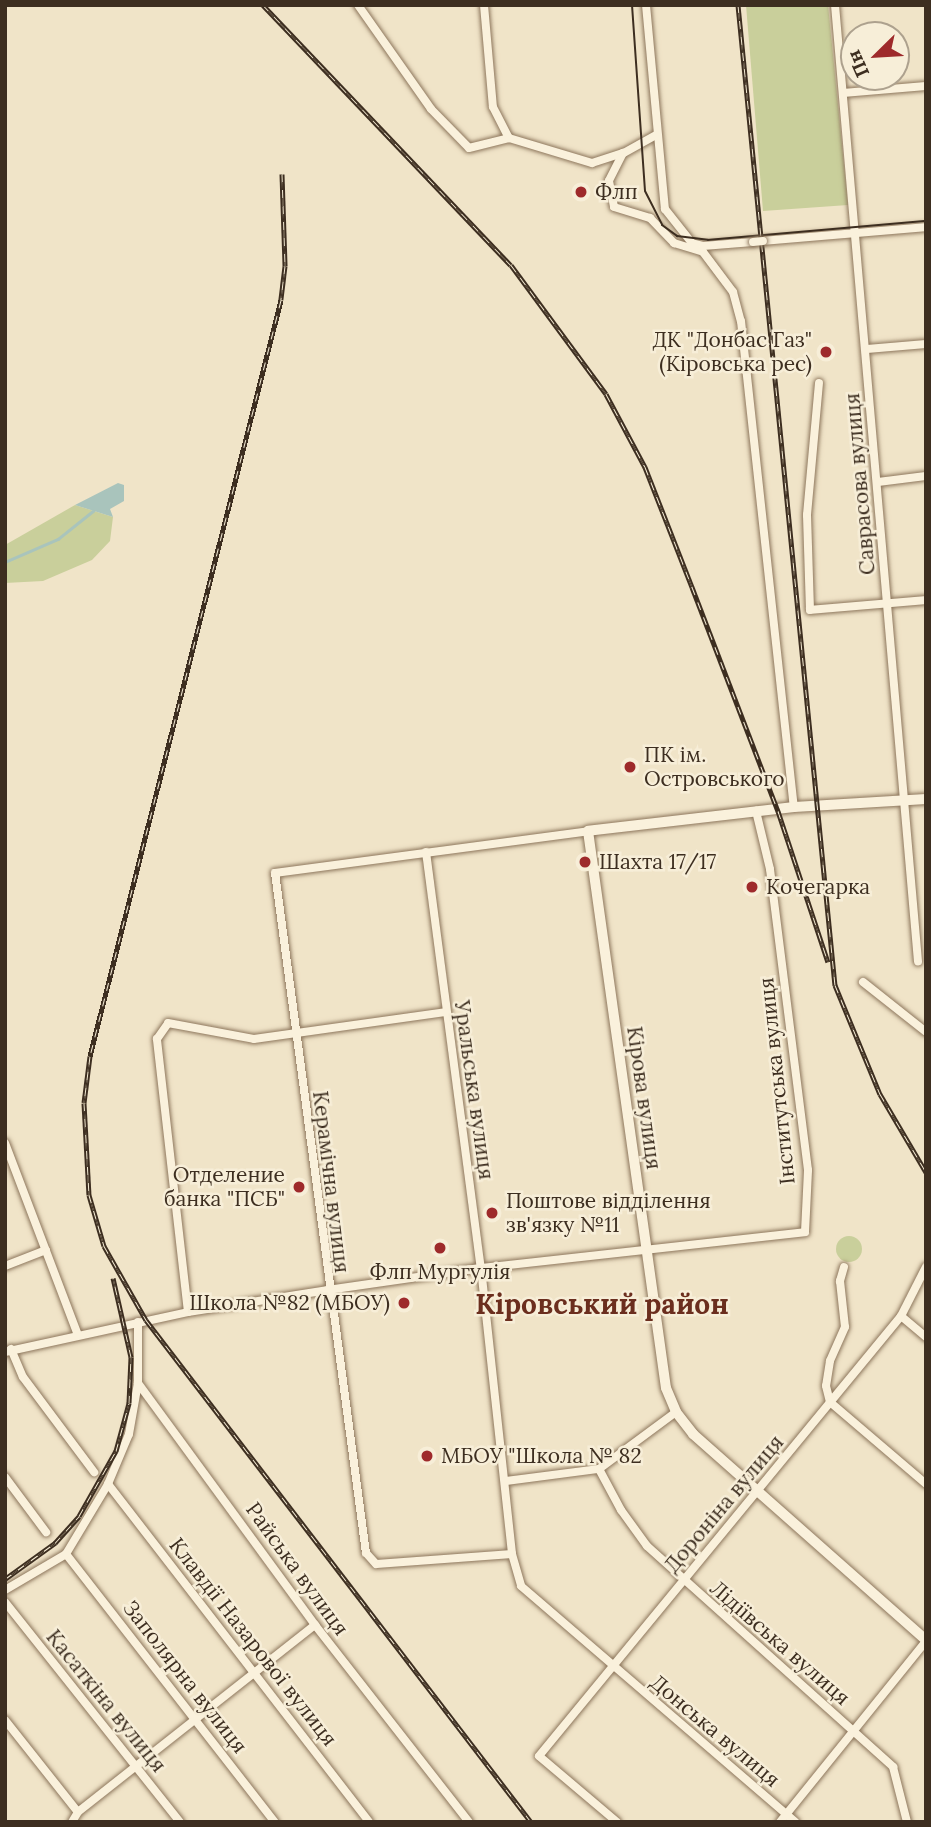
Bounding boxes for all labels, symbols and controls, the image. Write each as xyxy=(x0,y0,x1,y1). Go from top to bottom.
north arrow xyxy=(840,21,910,91)
text: Пн xyxy=(841,46,874,81)
place label: Флп xyxy=(595,179,638,205)
marker: Флп xyxy=(573,184,589,200)
place label: ДК "Донбас Газ" (Кіровська рес) xyxy=(652,327,812,377)
marker: ДК "Донбас Газ" (Кіровська рес) xyxy=(818,344,834,360)
street label: Саврасова вулиця xyxy=(839,392,881,576)
place label: ПК ім. Островського xyxy=(644,742,785,792)
marker: ПК ім. Островського xyxy=(622,759,638,775)
place label: Шахта 17/17 xyxy=(599,849,716,875)
marker: Шахта 17/17 xyxy=(577,854,593,870)
place label: Кочегарка xyxy=(766,874,870,900)
marker: Кочегарка xyxy=(744,879,760,895)
street label: Інститутська вулиця xyxy=(754,976,800,1186)
street label: Уральська вулиця xyxy=(449,999,499,1181)
street label: Кірова вулиця xyxy=(621,1025,667,1171)
street label: Керамічна вулиця xyxy=(307,1090,355,1274)
place label: Отделение банка "ПСБ" xyxy=(164,1162,285,1212)
marker: Отделение банка "ПСБ" xyxy=(291,1179,307,1195)
place label: Поштове відділення зв'язку №11 xyxy=(506,1188,711,1238)
marker: Поштове відділення зв'язку №11 xyxy=(484,1205,500,1221)
marker: Флп Мургулія xyxy=(432,1240,448,1256)
place label: Флп Мургулія xyxy=(369,1259,511,1285)
district label: Кіровський район xyxy=(475,1287,729,1321)
place label: Школа №82 (МБОУ) xyxy=(189,1290,390,1316)
marker: Школа №82 (МБОУ) xyxy=(396,1295,412,1311)
street label: Дороніна вулиця xyxy=(659,1430,789,1578)
place label: МБОУ "Школа № 82 xyxy=(441,1443,642,1469)
marker: МБОУ "Школа № 82 xyxy=(419,1448,435,1464)
street label: Райська вулиця xyxy=(240,1498,354,1640)
street label: Клавдії Назарової вулиця xyxy=(164,1533,342,1751)
street label: Лідіївська вулиця xyxy=(705,1575,855,1711)
street label: Заполярна вулиця xyxy=(118,1596,252,1758)
street label: Касаткіна вулиця xyxy=(41,1625,171,1777)
street label: Донська вулиця xyxy=(645,1670,785,1792)

